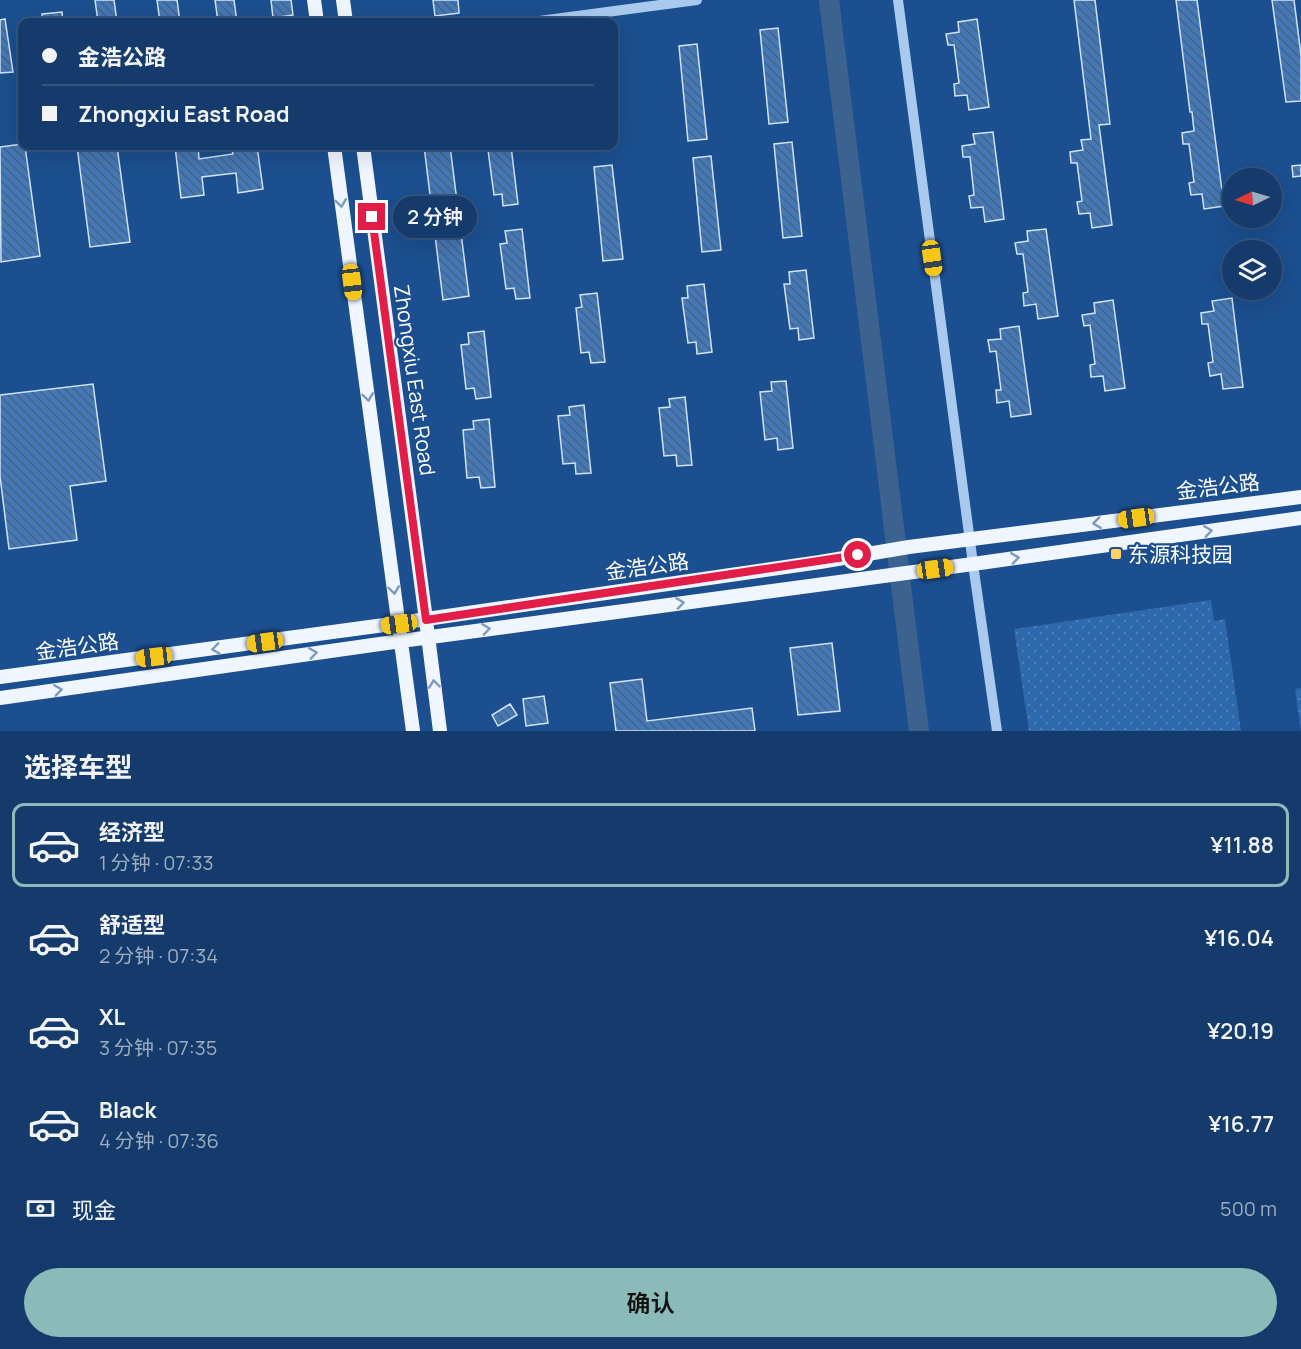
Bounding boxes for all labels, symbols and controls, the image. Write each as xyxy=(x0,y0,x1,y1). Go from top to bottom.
text: 金浩公路 xyxy=(78,42,166,72)
text: Zhongxiu East Road xyxy=(78,99,290,129)
north arrow xyxy=(1222,168,1282,228)
map controls xyxy=(1222,168,1282,300)
callout: 2 分钟 xyxy=(393,196,477,238)
one-way arrow xyxy=(335,199,347,208)
route end xyxy=(358,203,385,230)
text: 2 分钟 xyxy=(407,203,463,230)
car xyxy=(921,239,943,277)
button: layers xyxy=(1222,240,1282,300)
car xyxy=(341,263,363,301)
street label: Zhongxiu East Road xyxy=(388,283,442,477)
one-way arrow xyxy=(361,392,373,401)
street label: 金浩公路 xyxy=(1175,467,1261,505)
car xyxy=(1117,507,1155,529)
one-way arrow xyxy=(1093,516,1102,529)
one-way arrow xyxy=(1203,525,1213,537)
place label: 东源科技园 xyxy=(1128,540,1233,568)
route start xyxy=(844,541,871,568)
street label: 金浩公路 xyxy=(603,546,691,586)
marker: 东源科技园 xyxy=(1109,547,1123,561)
one-way arrow xyxy=(1010,553,1020,565)
car xyxy=(916,558,954,580)
one-way arrow xyxy=(387,585,400,595)
one-way arrow xyxy=(675,598,684,610)
car xyxy=(380,613,418,635)
one-way arrow xyxy=(482,624,491,636)
street label: 金浩公路 xyxy=(33,626,121,666)
car xyxy=(246,631,284,653)
one-way arrow xyxy=(211,642,220,654)
car xyxy=(135,646,173,668)
one-way arrow xyxy=(309,648,318,660)
one-way arrow xyxy=(428,679,441,689)
one-way arrow xyxy=(53,685,63,697)
text: 选择车型 xyxy=(24,748,132,785)
text: 经济型 xyxy=(99,817,165,847)
icon: car xyxy=(27,818,81,872)
text: ¥11.88 xyxy=(1210,830,1274,860)
text: 1 分钟 · 07:33 xyxy=(99,849,214,876)
text: 舒适型 xyxy=(99,910,165,940)
icon: car xyxy=(27,911,81,965)
text: ¥16.04 xyxy=(1204,923,1274,953)
text: 2 分钟 · 07:34 xyxy=(99,942,218,969)
text: XL xyxy=(99,1002,125,1032)
icon: car xyxy=(27,1004,81,1058)
text: ¥20.19 xyxy=(1207,1016,1274,1046)
text: 3 分钟 · 07:35 xyxy=(99,1034,217,1061)
text: Black xyxy=(99,1095,156,1125)
icon: car xyxy=(27,1097,81,1151)
text: ¥16.77 xyxy=(1208,1109,1274,1139)
text: 4 分钟 · 07:36 xyxy=(99,1127,219,1154)
icon: cash xyxy=(24,1192,57,1225)
text: 现金 xyxy=(72,1195,116,1225)
text: 500 m xyxy=(1220,1195,1277,1222)
button: 确认 xyxy=(24,1268,1277,1337)

